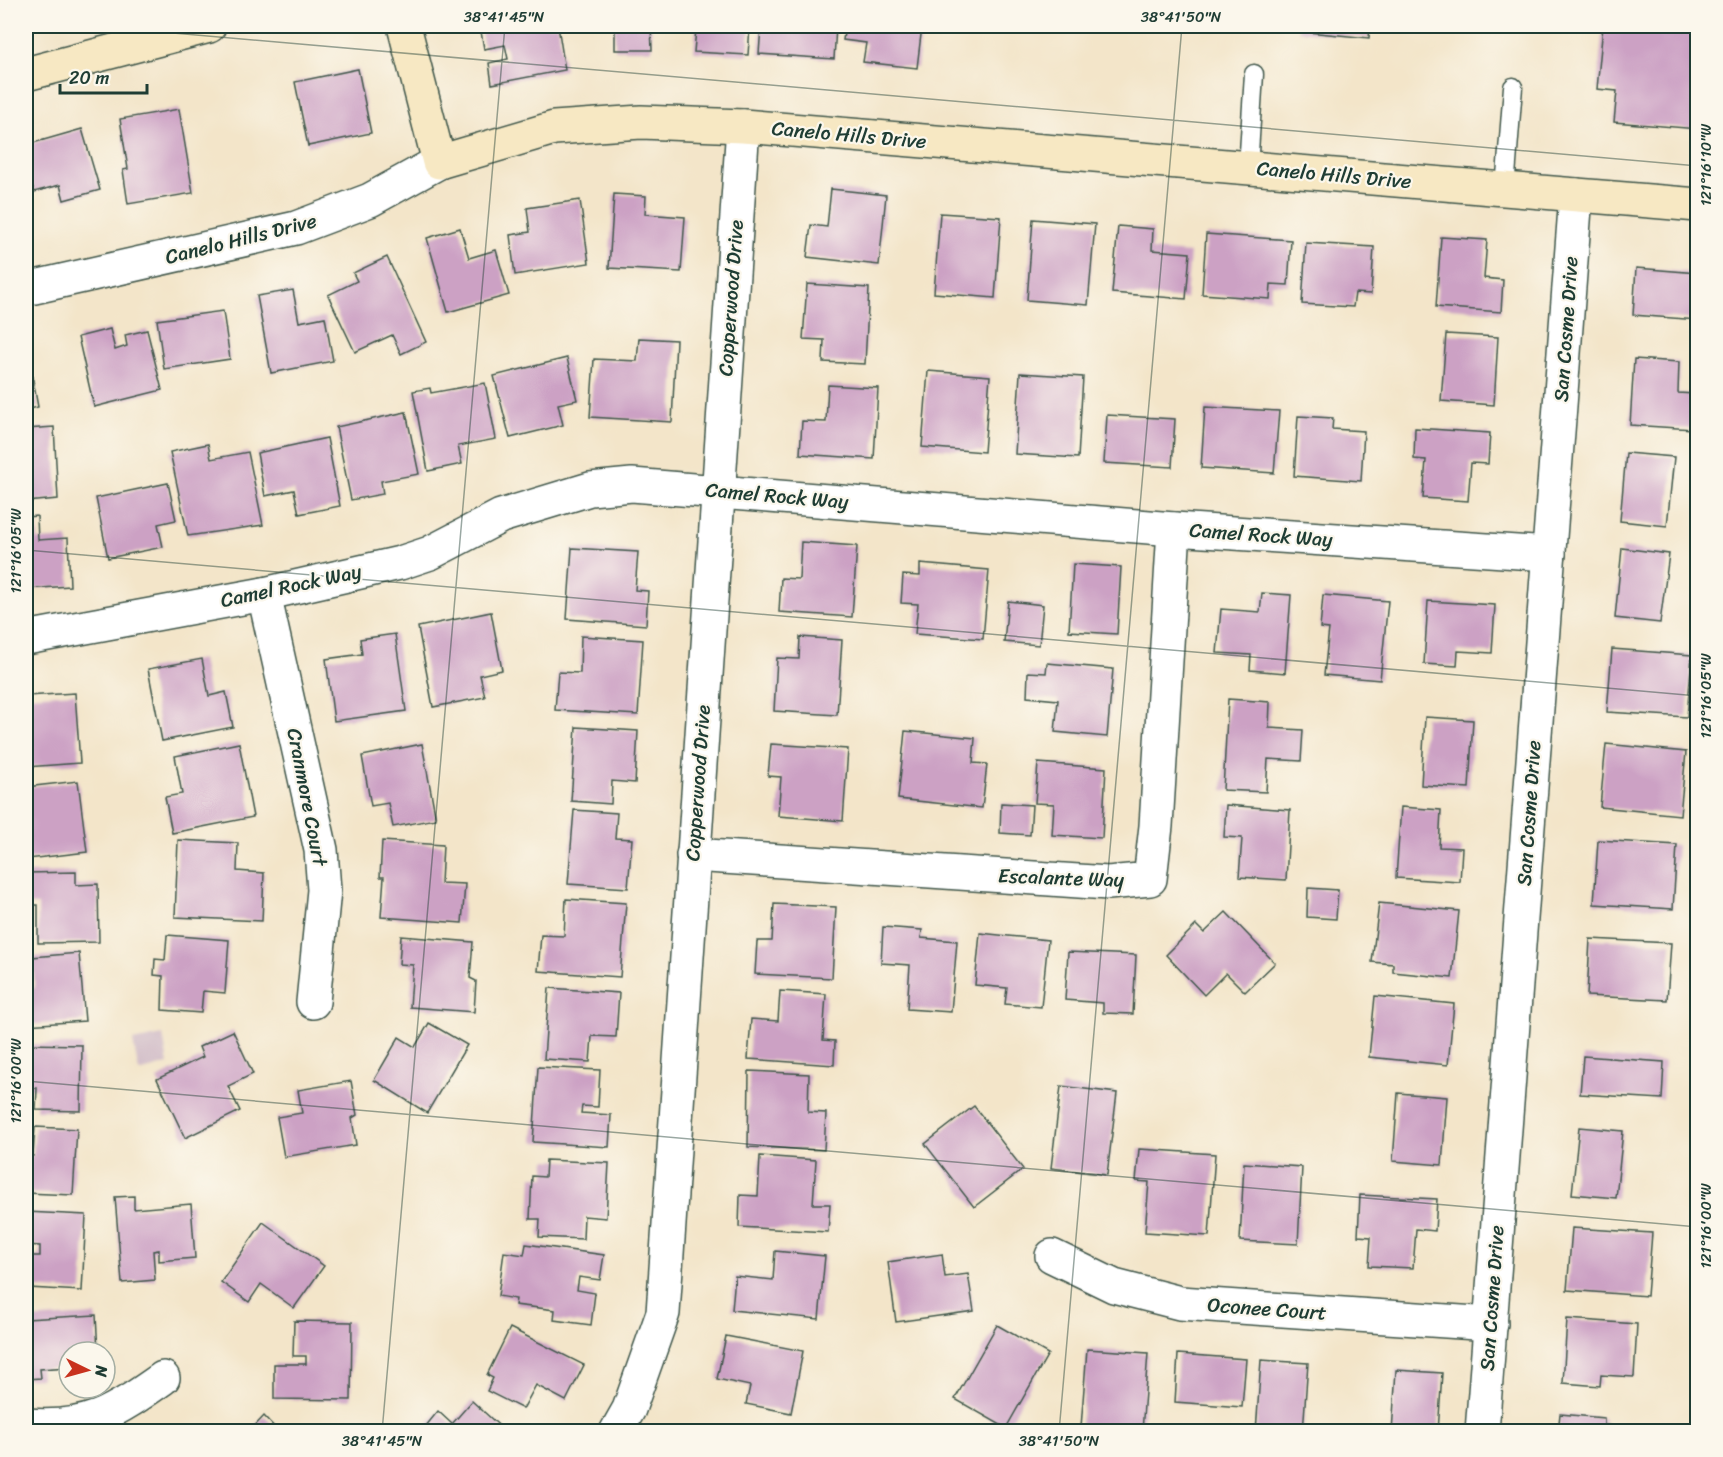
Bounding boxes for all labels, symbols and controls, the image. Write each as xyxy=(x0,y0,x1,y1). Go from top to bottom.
text: 38°41'45"N xyxy=(464,4,545,30)
text: 38°41'50"N xyxy=(1141,4,1222,30)
scale bar xyxy=(60,57,147,95)
text: 20 m xyxy=(69,62,109,94)
street label: Canelo Hills Drive xyxy=(770,111,928,159)
text: 121°16'10"W xyxy=(1693,123,1719,206)
street label: Canelo Hills Drive xyxy=(1255,151,1413,199)
street label: Canelo Hills Drive xyxy=(162,203,320,275)
street label: Copperwood Drive xyxy=(708,218,754,377)
street label: San Cosme Drive xyxy=(1543,255,1589,403)
street label: Camel Rock Way xyxy=(704,472,851,520)
text: 121°16'05"W xyxy=(3,508,29,593)
street label: Camel Rock Way xyxy=(1188,513,1334,557)
street label: Camel Rock Way xyxy=(217,554,365,618)
text: 121°16'05"W xyxy=(1693,653,1719,738)
street label: Copperwood Drive xyxy=(675,703,721,862)
street label: Cranmore Court xyxy=(276,725,338,870)
street label: San Cosme Drive xyxy=(1506,739,1552,887)
street label: Escalante Way xyxy=(997,858,1125,898)
text: 121°16'00"W xyxy=(3,1038,29,1124)
text: 121°16'00"W xyxy=(1693,1183,1719,1269)
street label: San Cosme Drive xyxy=(1469,1224,1515,1372)
street label: Oconee Court xyxy=(1206,1287,1328,1331)
north arrow xyxy=(57,1340,117,1400)
text: N xyxy=(86,1363,116,1379)
text: 38°41'45"N xyxy=(342,1428,423,1454)
text: 38°41'50"N xyxy=(1019,1428,1100,1454)

